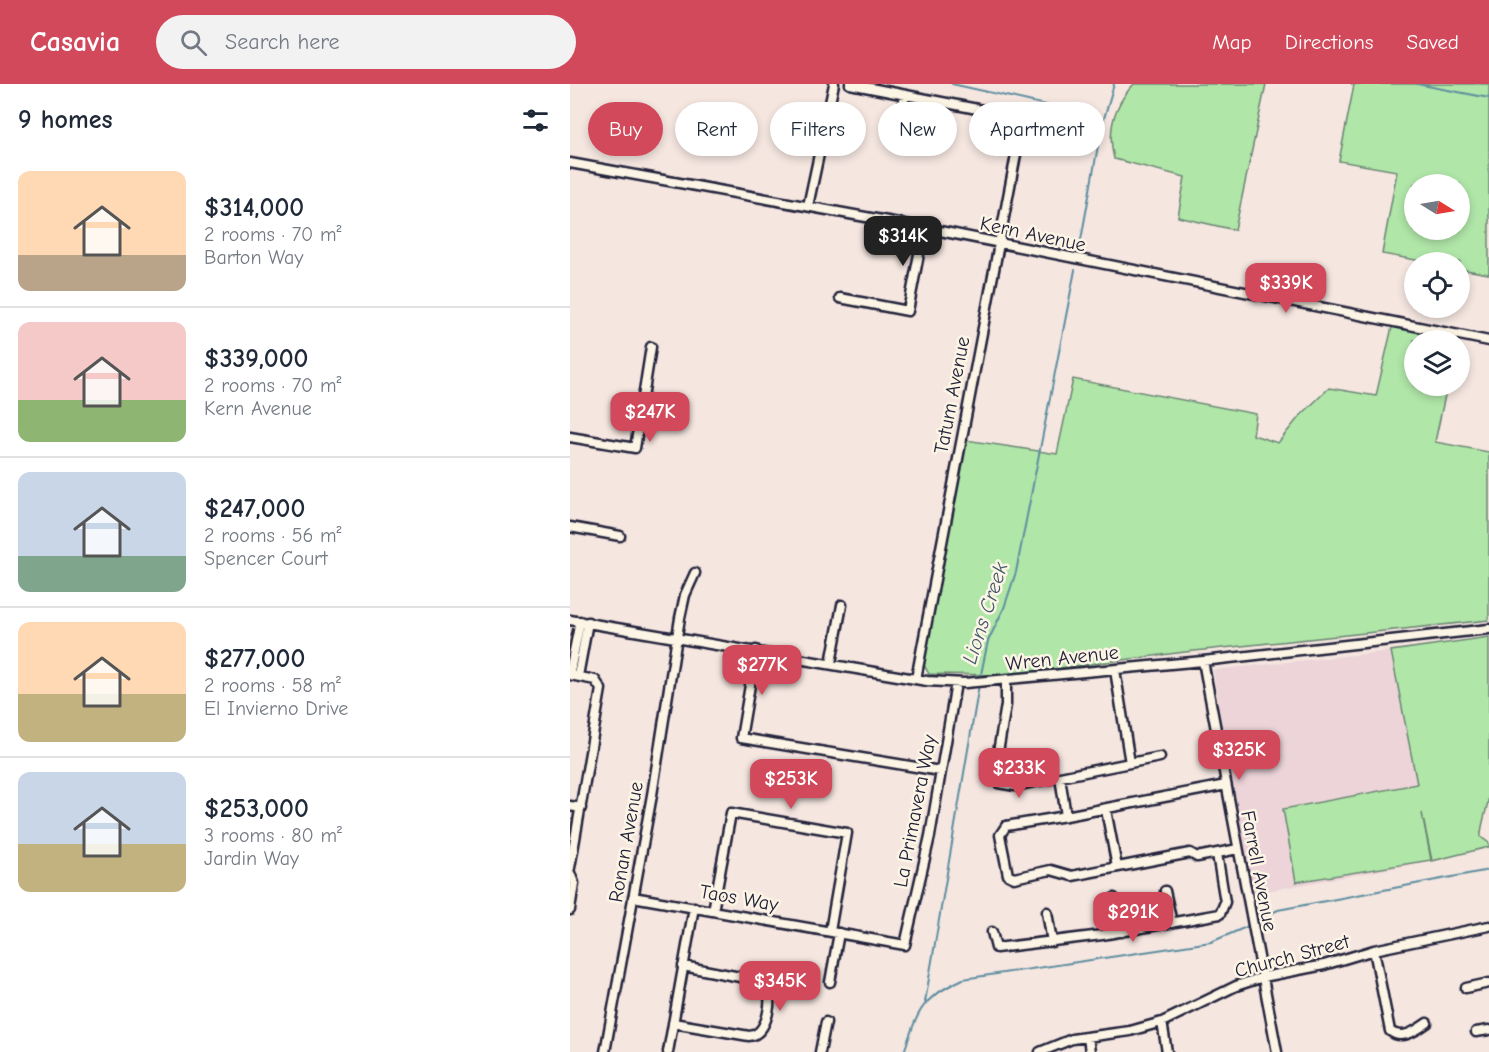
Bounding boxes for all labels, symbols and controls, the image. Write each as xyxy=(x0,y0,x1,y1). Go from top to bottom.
search box xyxy=(156,15,576,69)
text: Casavia xyxy=(30,26,120,58)
icon: search xyxy=(177,26,210,59)
text: Search here xyxy=(225,29,340,55)
text: Map xyxy=(1212,30,1252,54)
text: Directions xyxy=(1285,30,1374,54)
text: Saved xyxy=(1407,30,1459,54)
chip: Buy xyxy=(588,102,663,156)
chip: Rent xyxy=(675,102,758,156)
chip: Filters xyxy=(770,102,866,156)
chip: New xyxy=(878,102,957,156)
chip: Apartment xyxy=(969,102,1105,156)
icon: filters xyxy=(519,104,552,137)
text: 9 homes xyxy=(18,105,113,135)
north arrow xyxy=(1404,174,1470,240)
map controls xyxy=(1404,174,1470,396)
text: $314,000 xyxy=(204,193,304,223)
icon: home xyxy=(66,195,138,267)
street label: Kern Avenue xyxy=(978,212,1088,256)
pin: $314K xyxy=(861,216,945,267)
text: 2 rooms · 70 m² xyxy=(204,223,341,246)
text: $314K xyxy=(878,224,928,247)
text: Barton Way xyxy=(204,246,303,269)
button: locate xyxy=(1404,252,1470,318)
pin: $339K xyxy=(1244,263,1328,314)
text: $339K xyxy=(1259,271,1313,294)
button: layers xyxy=(1404,330,1470,396)
street label: Tatum Avenue xyxy=(929,334,975,456)
text: $339,000 xyxy=(204,344,308,374)
icon: home xyxy=(66,346,138,418)
text: 2 rooms · 70 m² xyxy=(204,374,341,397)
pin: $247K xyxy=(608,392,692,443)
text: Kern Avenue xyxy=(204,397,312,420)
text: $247K xyxy=(624,400,676,423)
text: $247,000 xyxy=(204,494,305,524)
icon: home xyxy=(66,496,138,568)
text: 2 rooms · 56 m² xyxy=(204,524,342,547)
text: Spencer Court xyxy=(204,547,328,570)
water label: Lions Creek xyxy=(957,558,1013,667)
street label: Wren Avenue xyxy=(1004,641,1120,675)
text: $277,000 xyxy=(204,644,305,674)
pin: $277K xyxy=(720,645,804,696)
icon: home xyxy=(66,646,138,718)
text: $277K xyxy=(736,653,788,676)
text: 2 rooms · 58 m² xyxy=(204,674,341,697)
text: El Invierno Drive xyxy=(204,697,348,720)
pin: $325K xyxy=(1197,730,1281,781)
street label: La Primavera Way xyxy=(889,733,941,889)
text: $325K xyxy=(1212,738,1266,761)
pin: $233K xyxy=(977,748,1061,799)
text: $233K xyxy=(993,756,1045,779)
pin: $253K xyxy=(749,759,833,810)
text: $253K xyxy=(764,767,818,790)
street label: Ronan Avenue xyxy=(604,780,648,904)
text: $253,000 xyxy=(204,794,309,824)
icon: home xyxy=(66,796,138,868)
street label: Farrell Avenue xyxy=(1236,809,1282,933)
text: 3 rooms · 80 m² xyxy=(204,824,342,847)
text: Jardin Way xyxy=(204,847,299,870)
street label: Taos Way xyxy=(698,880,780,916)
pin: $291K xyxy=(1091,892,1175,943)
text: $291K xyxy=(1107,900,1159,923)
street label: Church Street xyxy=(1232,929,1353,982)
pin: $345K xyxy=(738,961,822,1012)
text: $345K xyxy=(753,969,807,992)

